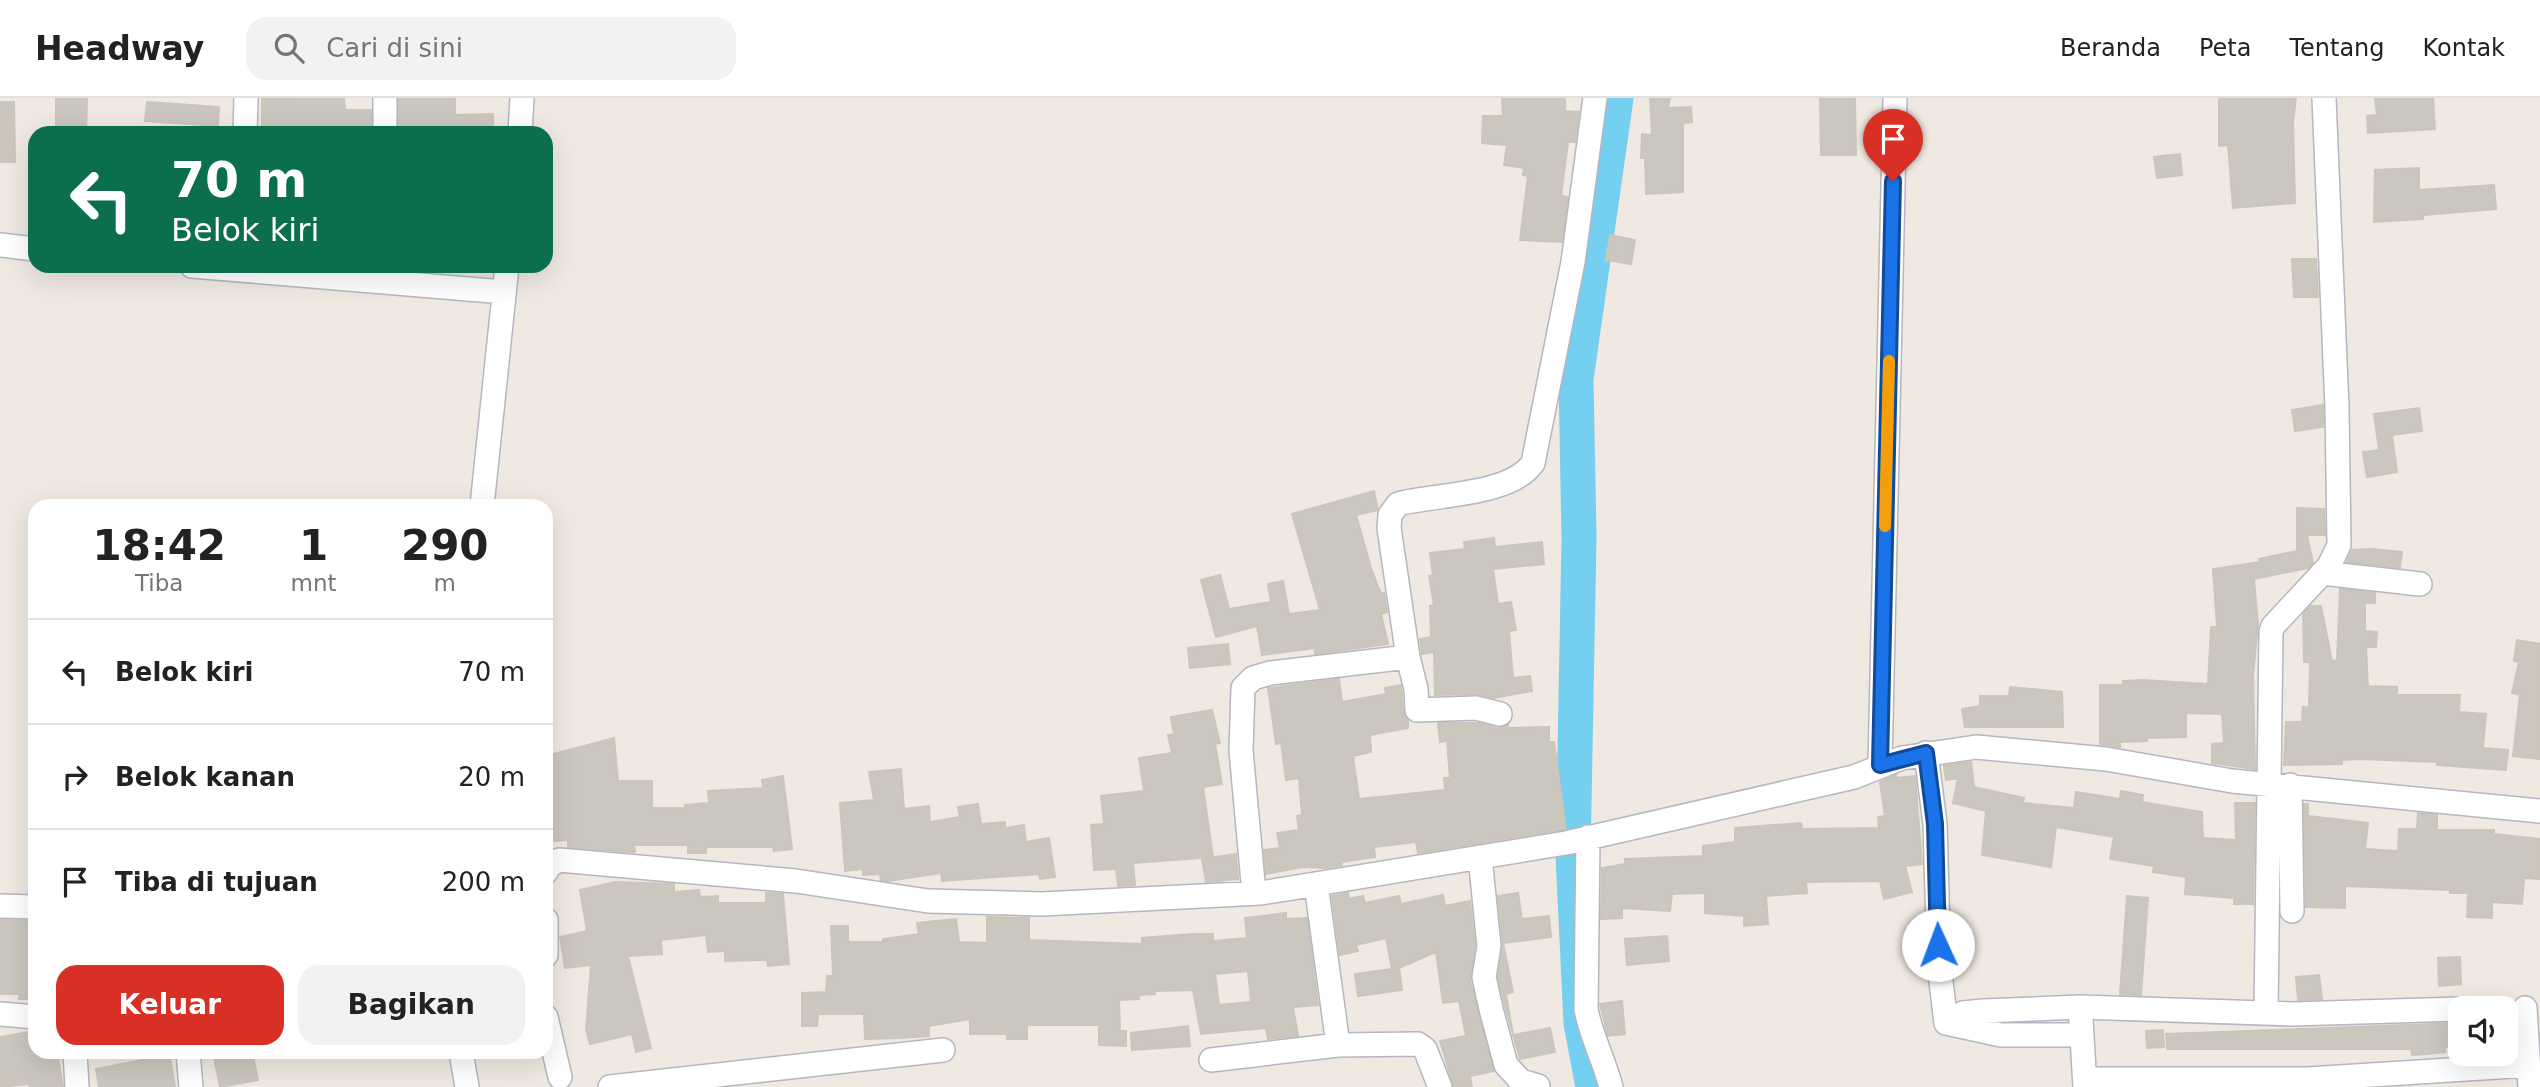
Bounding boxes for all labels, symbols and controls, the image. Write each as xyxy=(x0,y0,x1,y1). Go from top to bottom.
search box xyxy=(246,17,736,80)
text: Headway xyxy=(35,29,204,68)
icon: search xyxy=(270,29,308,67)
text: Cari di sini xyxy=(326,33,463,63)
text: Beranda xyxy=(2060,34,2161,62)
text: Peta xyxy=(2199,34,2251,62)
text: Tentang xyxy=(2289,34,2385,62)
text: Kontak xyxy=(2423,34,2505,62)
pin xyxy=(1863,109,1923,181)
icon: arrive xyxy=(1874,120,1912,158)
text: 70 m xyxy=(171,152,307,209)
icon: left xyxy=(56,154,147,245)
text: Belok kiri xyxy=(171,211,319,249)
text: 18:42 xyxy=(92,521,226,570)
text: 1 xyxy=(299,521,328,570)
text: 290 xyxy=(401,521,489,570)
text: Tiba xyxy=(135,570,183,596)
text: mnt xyxy=(291,570,337,596)
text: m xyxy=(434,570,456,596)
icon: left xyxy=(56,653,94,691)
text: Belok kiri xyxy=(115,657,254,687)
text: 70 m xyxy=(458,657,525,687)
icon: right xyxy=(56,758,94,796)
text: Belok kanan xyxy=(115,762,295,792)
text: 20 m xyxy=(458,762,525,792)
icon: arrive xyxy=(56,863,94,901)
text: Tiba di tujuan xyxy=(115,867,318,897)
text: 200 m xyxy=(442,867,525,897)
position arrow xyxy=(1901,908,1975,982)
button: Keluar xyxy=(56,965,284,1045)
button: Bagikan xyxy=(298,965,525,1045)
map controls xyxy=(2448,996,2518,1066)
button: sound xyxy=(2448,996,2518,1066)

